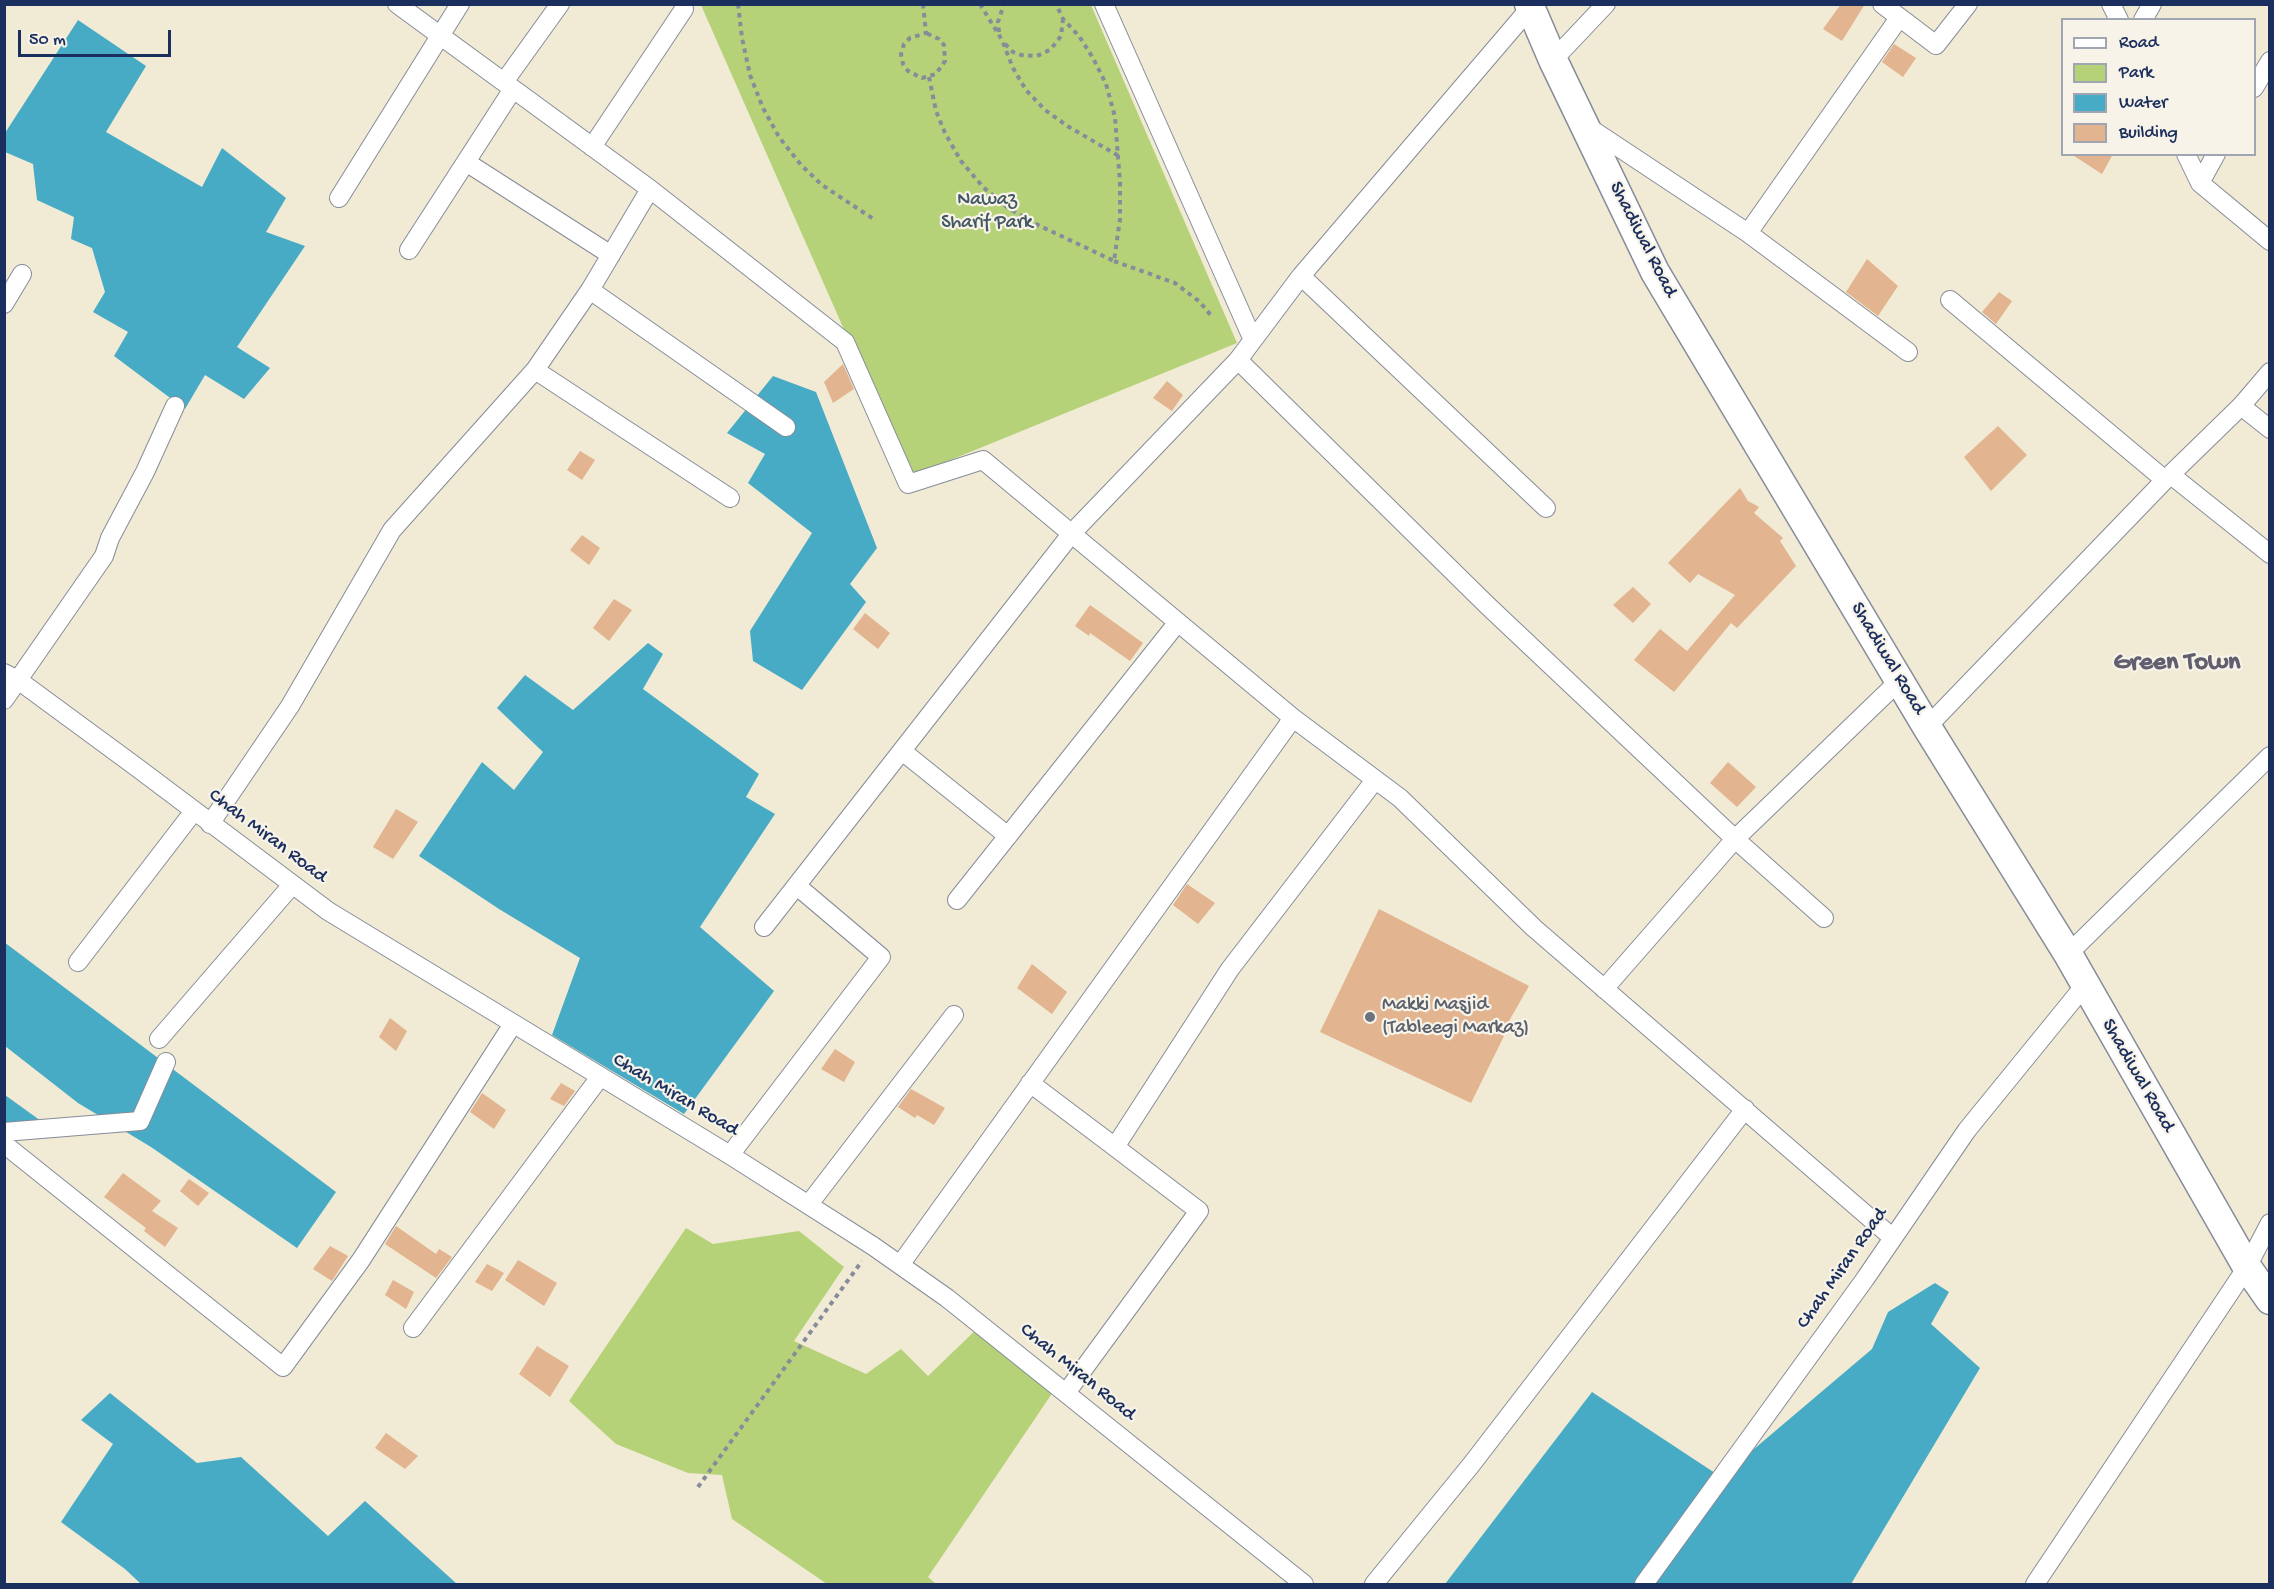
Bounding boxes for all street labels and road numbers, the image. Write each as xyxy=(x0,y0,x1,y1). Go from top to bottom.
street label: Shadiwal Road xyxy=(1603,178,1681,302)
street label: Shadiwal Road xyxy=(1844,599,1930,719)
street label: Chah Miran Road xyxy=(203,785,331,889)
street label: Shadiwal Road xyxy=(2095,1015,2179,1137)
street label: Chah Miran Road xyxy=(608,1049,742,1143)
street label: Chah Miran Road xyxy=(1792,1204,1894,1334)
street label: Chah Miran Road xyxy=(1014,1319,1140,1427)

